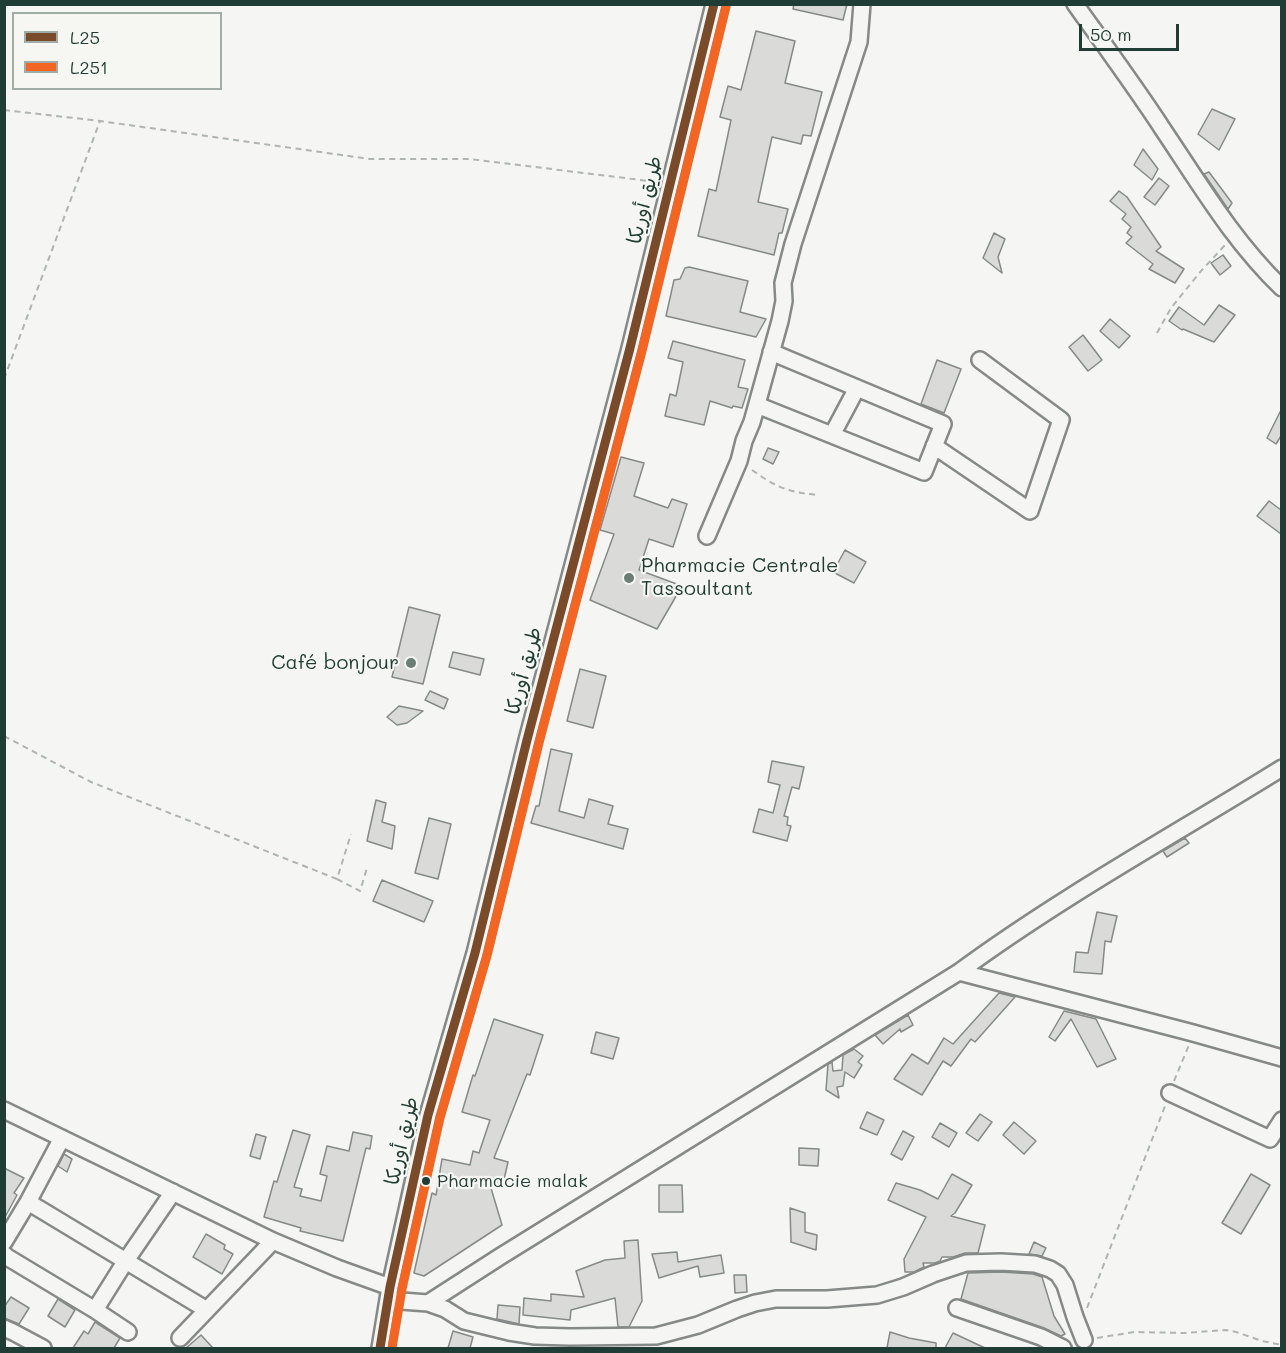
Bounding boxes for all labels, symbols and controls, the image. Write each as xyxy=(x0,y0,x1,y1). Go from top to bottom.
legend xyxy=(12,12,222,90)
scale bar xyxy=(1082,12,1182,50)
text: 50 m xyxy=(1090,22,1132,46)
text: L25 xyxy=(70,25,100,49)
text: L251 xyxy=(70,55,108,79)
street label: طريق أوريكا xyxy=(622,153,668,247)
place label: Pharmacie Centrale Tassoultant xyxy=(641,554,838,601)
marker: Pharmacie Centrale Tassoultant xyxy=(622,571,636,585)
street label: طريق أوريكا xyxy=(501,624,547,718)
place label: Café bonjour xyxy=(271,651,399,675)
marker: Café bonjour xyxy=(404,656,418,670)
street label: طريق أوريكا xyxy=(380,1094,424,1188)
place label: Pharmacie malak xyxy=(437,1170,588,1192)
marker: Pharmacie malak xyxy=(420,1175,432,1187)

